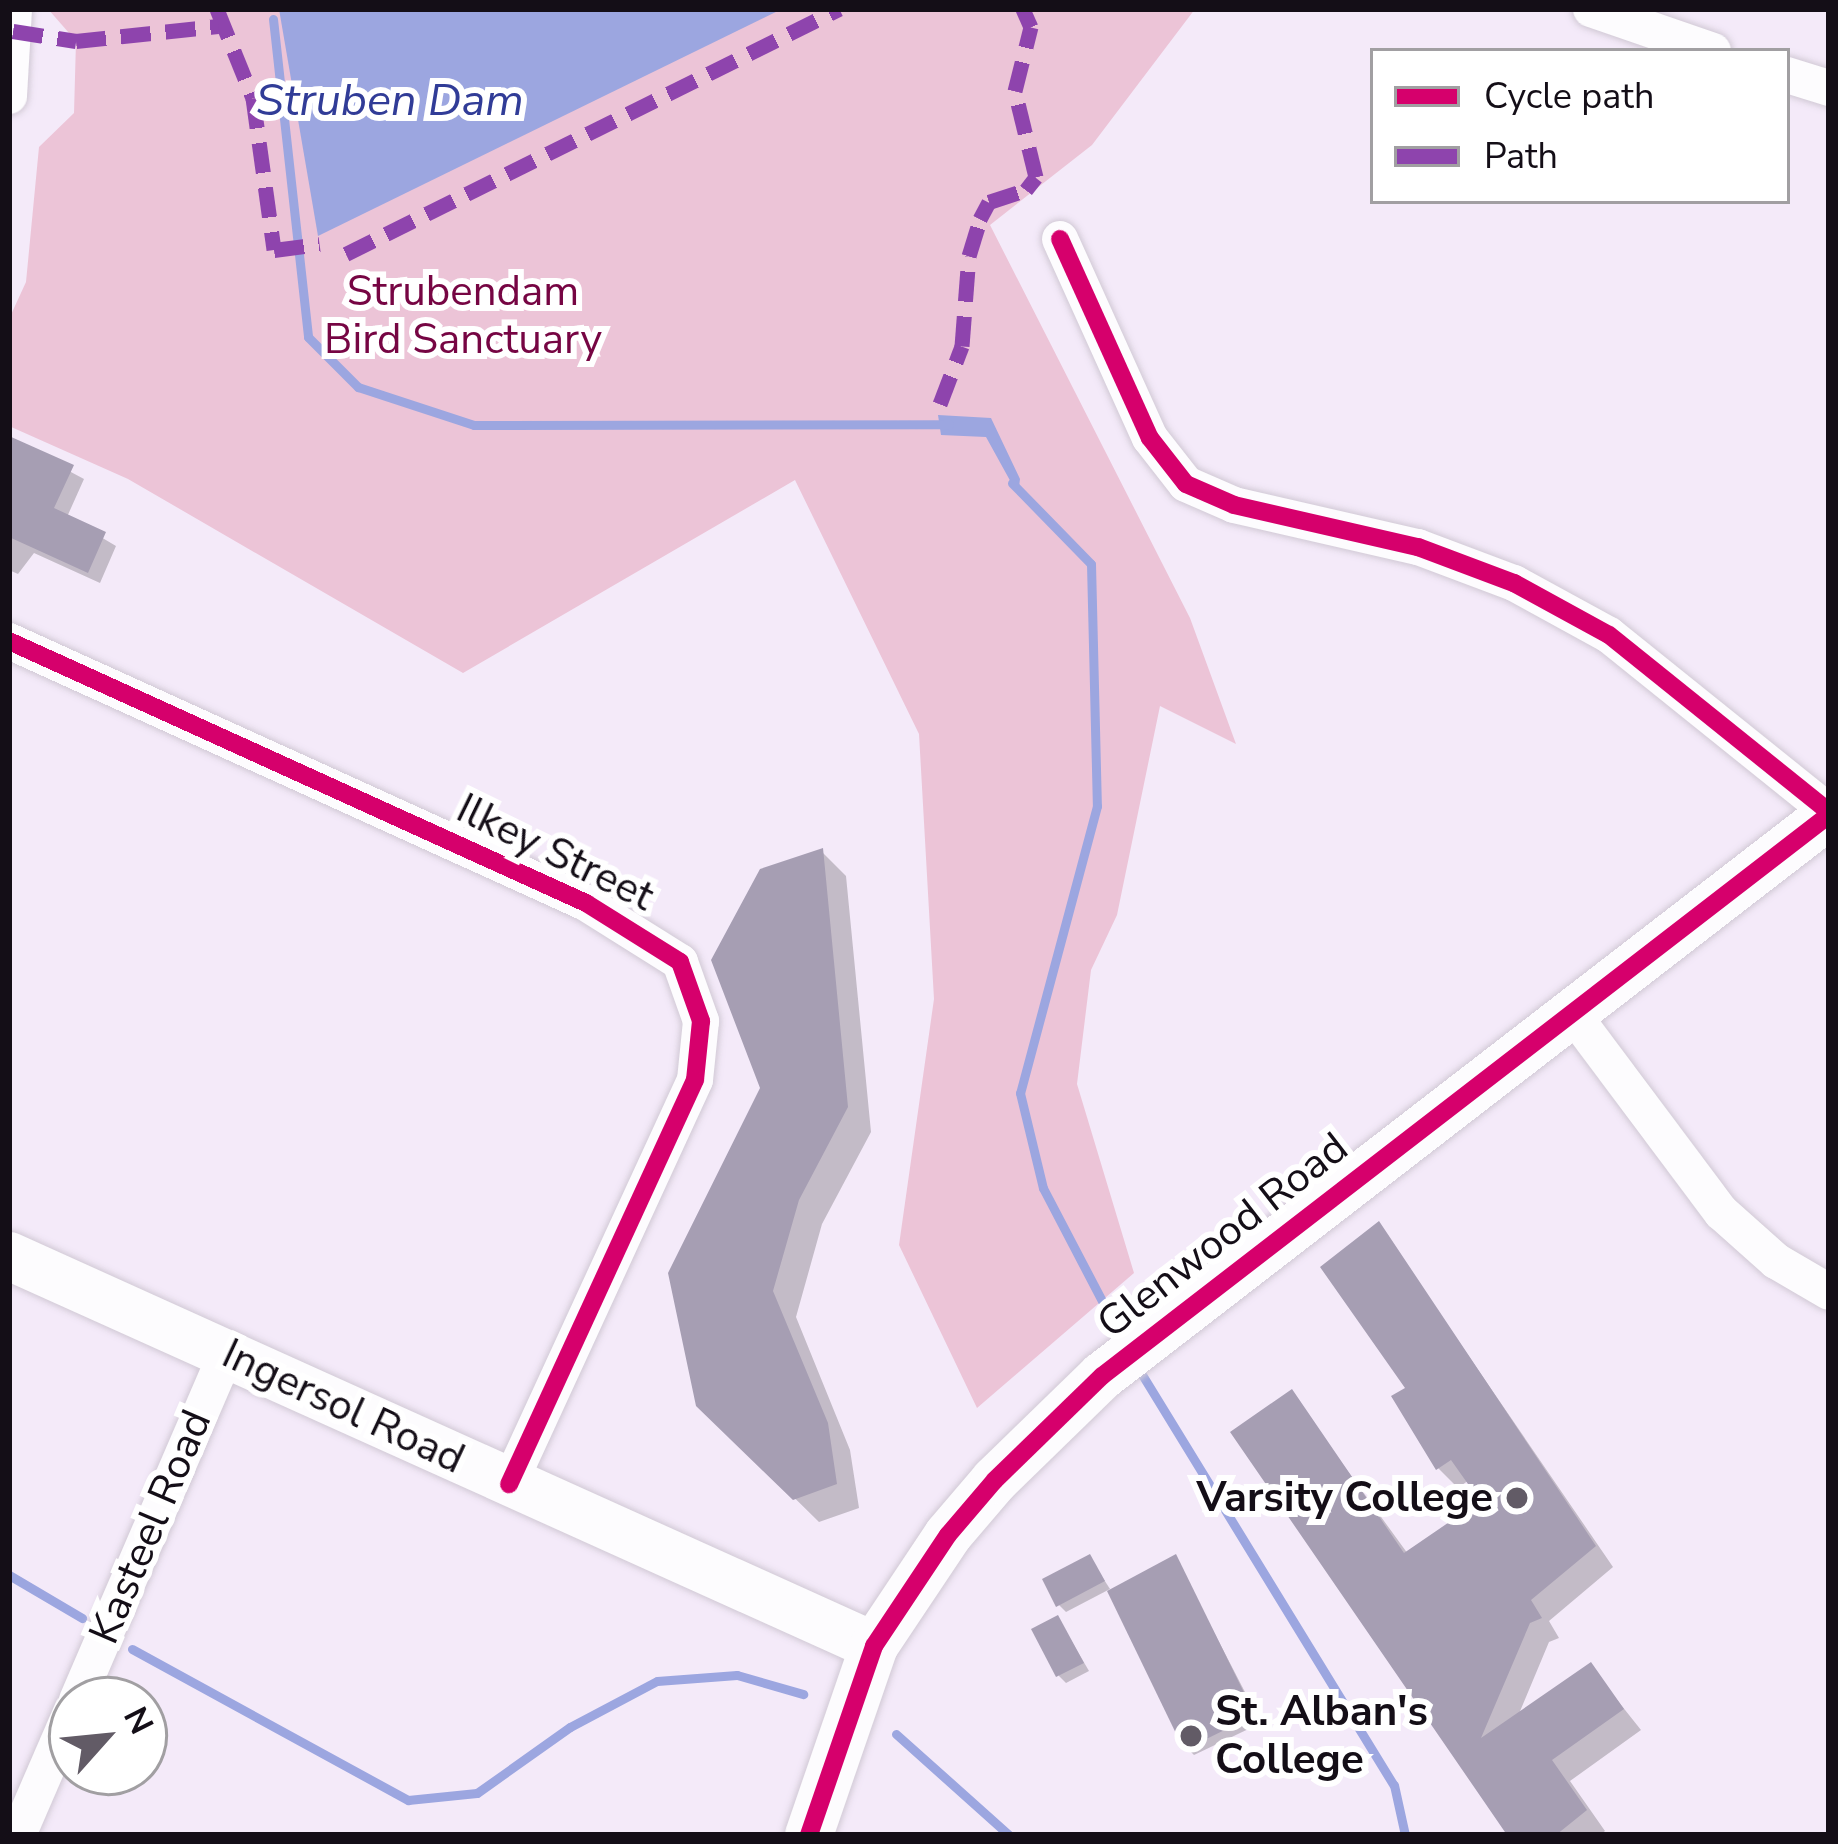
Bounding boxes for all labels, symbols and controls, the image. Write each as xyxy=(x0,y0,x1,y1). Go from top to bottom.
legend xyxy=(1370,48,1790,204)
text: Cycle path xyxy=(1484,72,1654,121)
water label: Struben Dam xyxy=(256,74,524,128)
text: Path xyxy=(1484,132,1558,181)
park label: Strubendam Bird Sanctuary xyxy=(324,267,602,366)
street label: Ilkey Street xyxy=(448,784,662,922)
street label: Glenwood Road xyxy=(1088,1123,1358,1349)
street label: Ingersol Road xyxy=(214,1329,472,1485)
street label: Kasteel Road xyxy=(79,1403,223,1651)
place label: Varsity College xyxy=(1197,1473,1493,1523)
marker: Varsity College xyxy=(1504,1485,1530,1511)
north arrow xyxy=(48,1676,168,1796)
place label: St. Alban's College xyxy=(1215,1687,1428,1786)
text: N xyxy=(112,1700,164,1742)
marker: St. Alban's College xyxy=(1178,1723,1204,1749)

